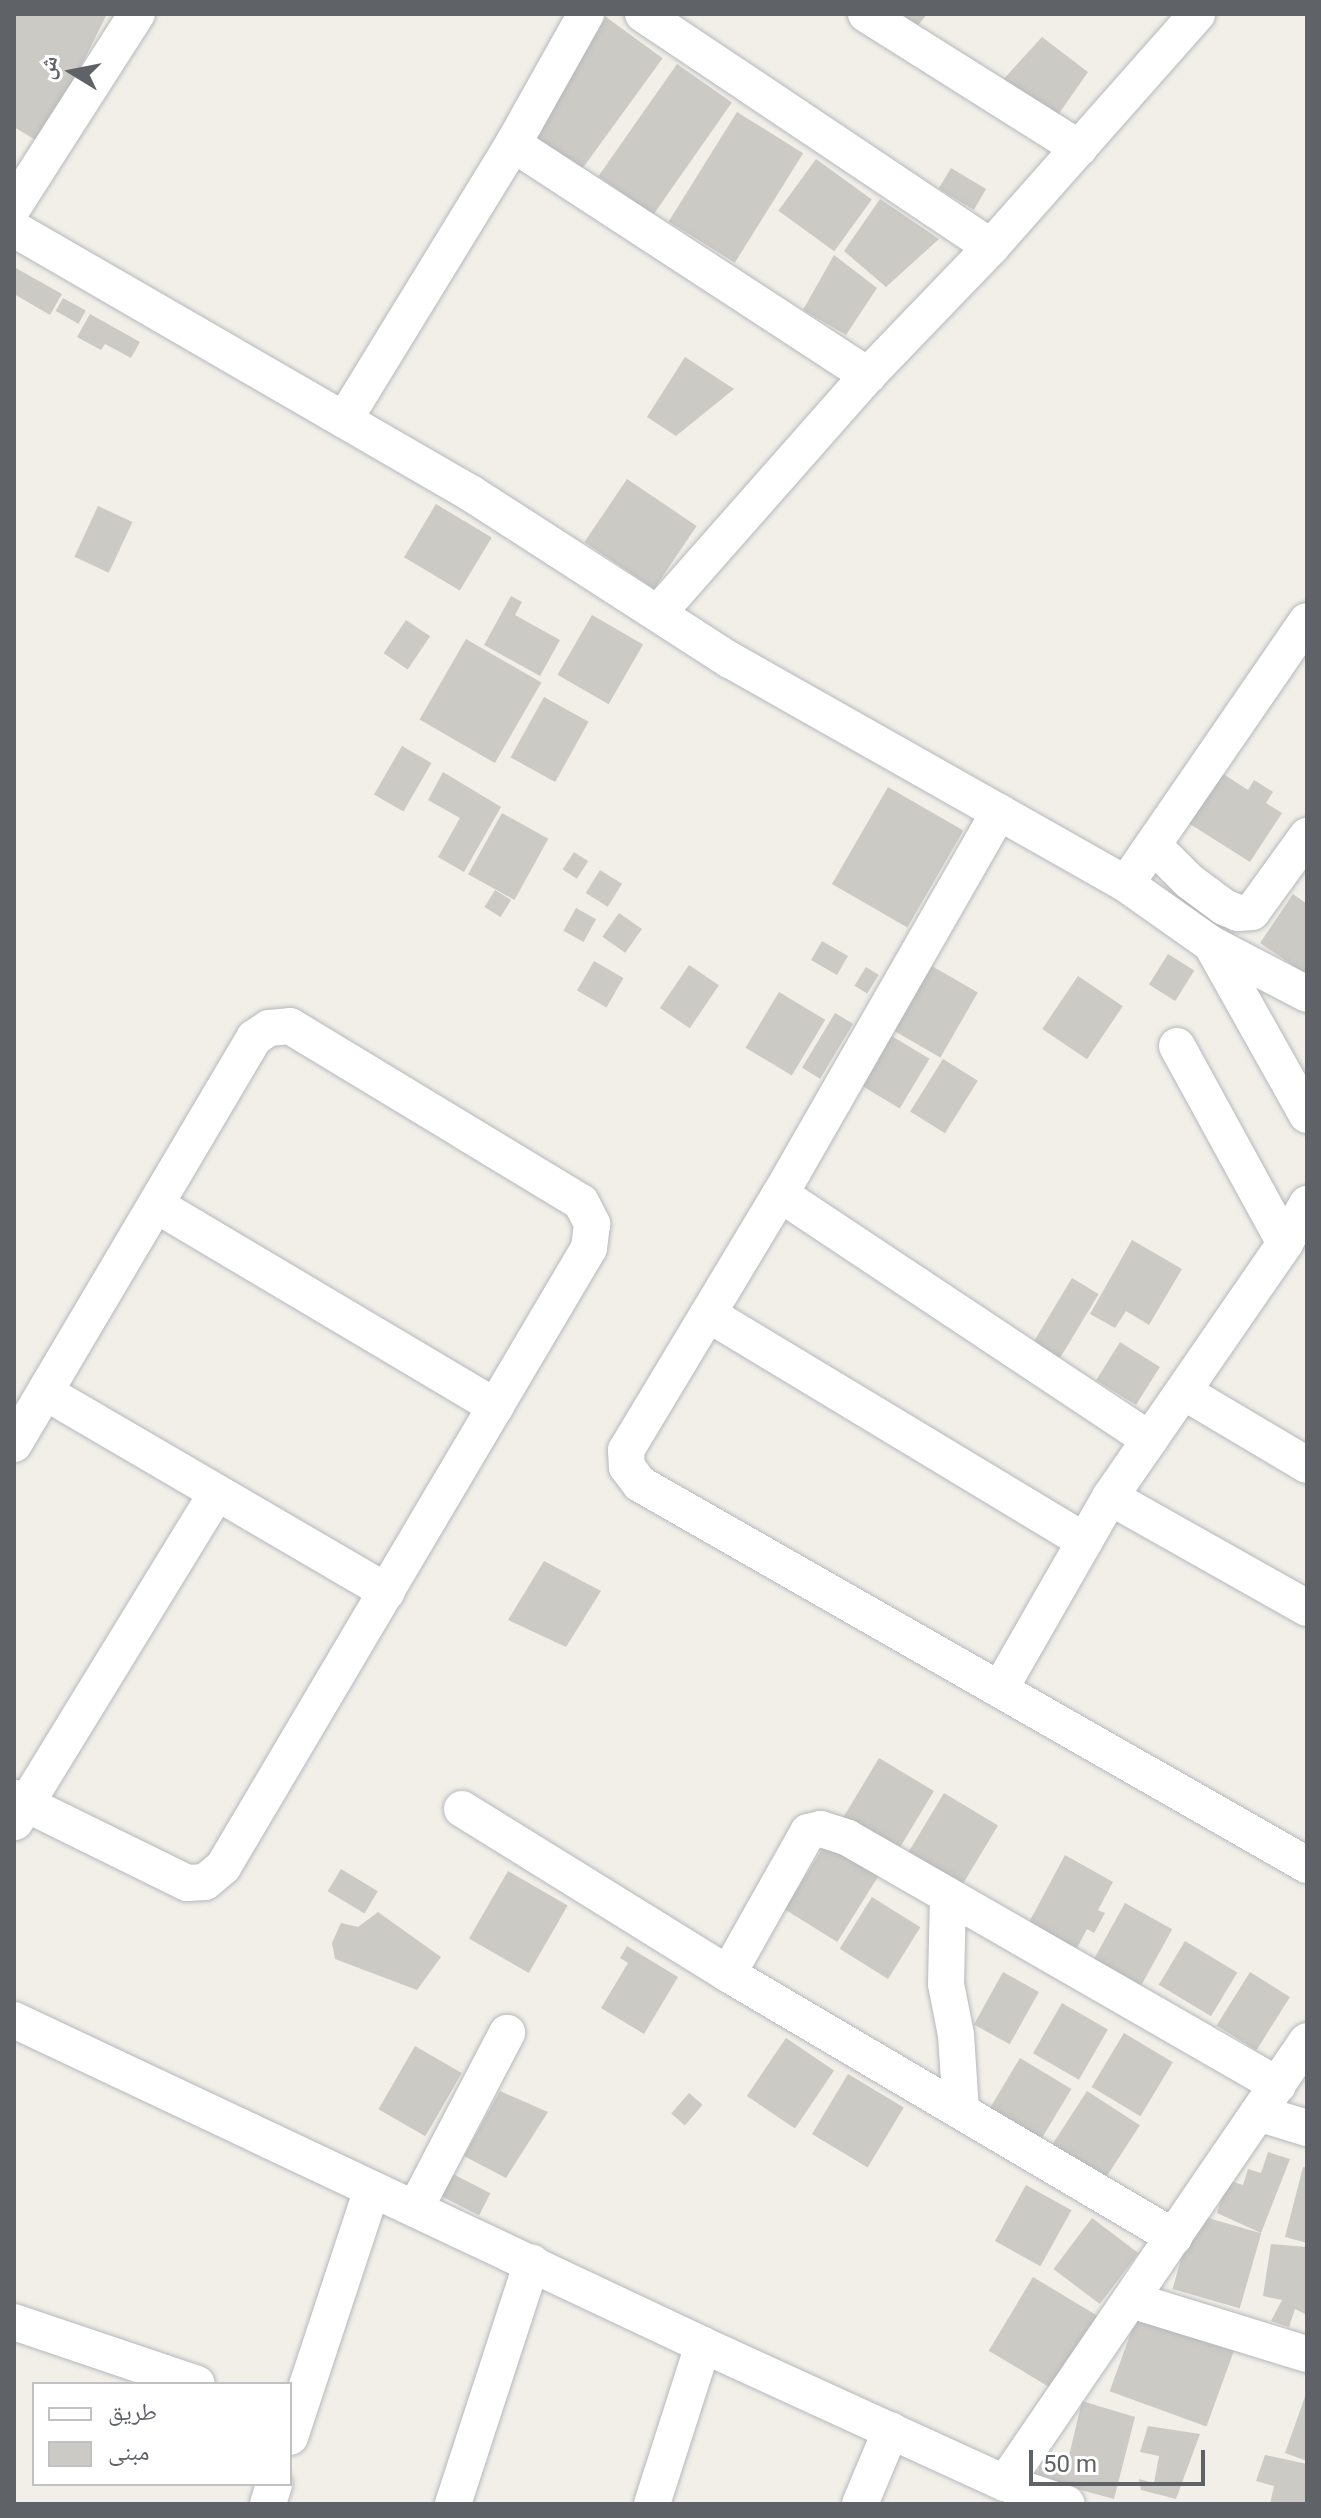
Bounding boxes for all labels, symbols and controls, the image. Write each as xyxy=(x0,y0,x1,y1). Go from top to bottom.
north arrow xyxy=(32,32,112,112)
text: ش xyxy=(34,54,62,81)
legend xyxy=(32,2382,292,2486)
text: طريق xyxy=(108,2398,157,2426)
scale bar xyxy=(1033,2434,1209,2484)
text: مبنى xyxy=(108,2438,149,2466)
text: 50 m xyxy=(1043,2450,1097,2478)

